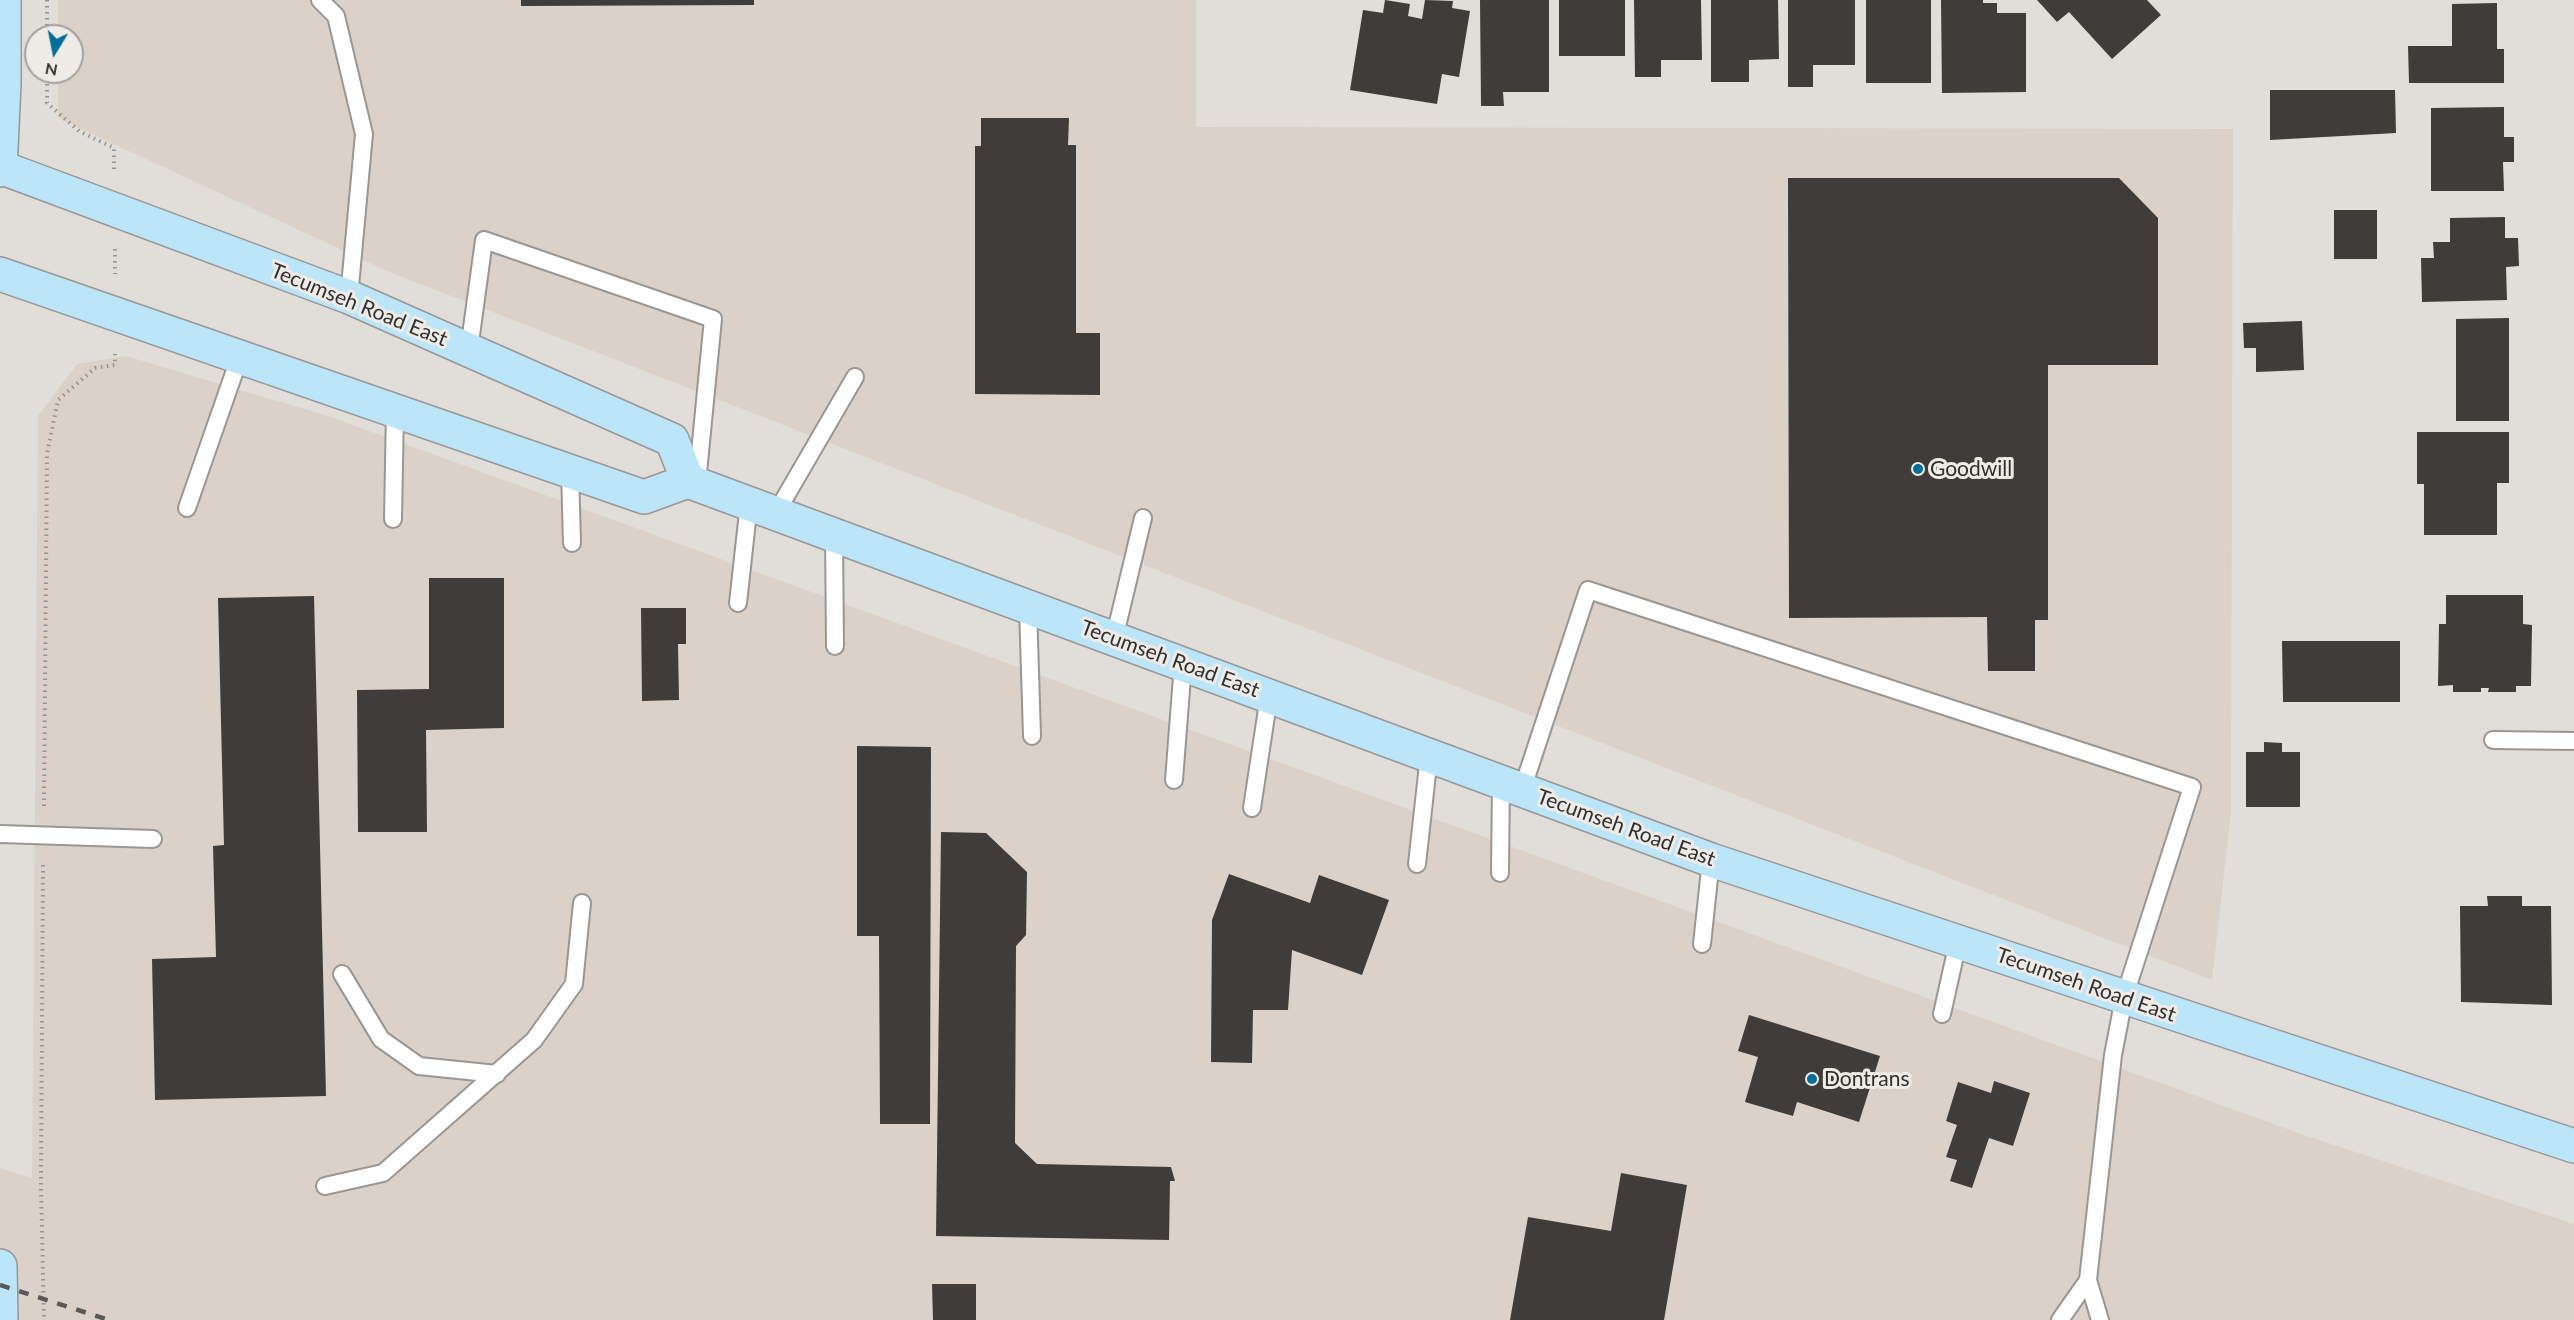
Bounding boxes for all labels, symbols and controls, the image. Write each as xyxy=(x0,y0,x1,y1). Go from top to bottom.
north arrow xyxy=(24,24,84,84)
text: N xyxy=(43,60,59,81)
street label: Tecumseh Road East xyxy=(267,258,451,352)
place label: Goodwill xyxy=(1930,456,2012,482)
marker: Goodwill xyxy=(1911,462,1925,476)
street label: Tecumseh Road East xyxy=(1077,615,1263,703)
street label: Tecumseh Road East xyxy=(1533,784,1719,872)
street label: Tecumseh Road East xyxy=(1993,942,2179,1028)
place label: Dontrans xyxy=(1824,1066,1910,1092)
marker: Dontrans xyxy=(1805,1072,1819,1086)

